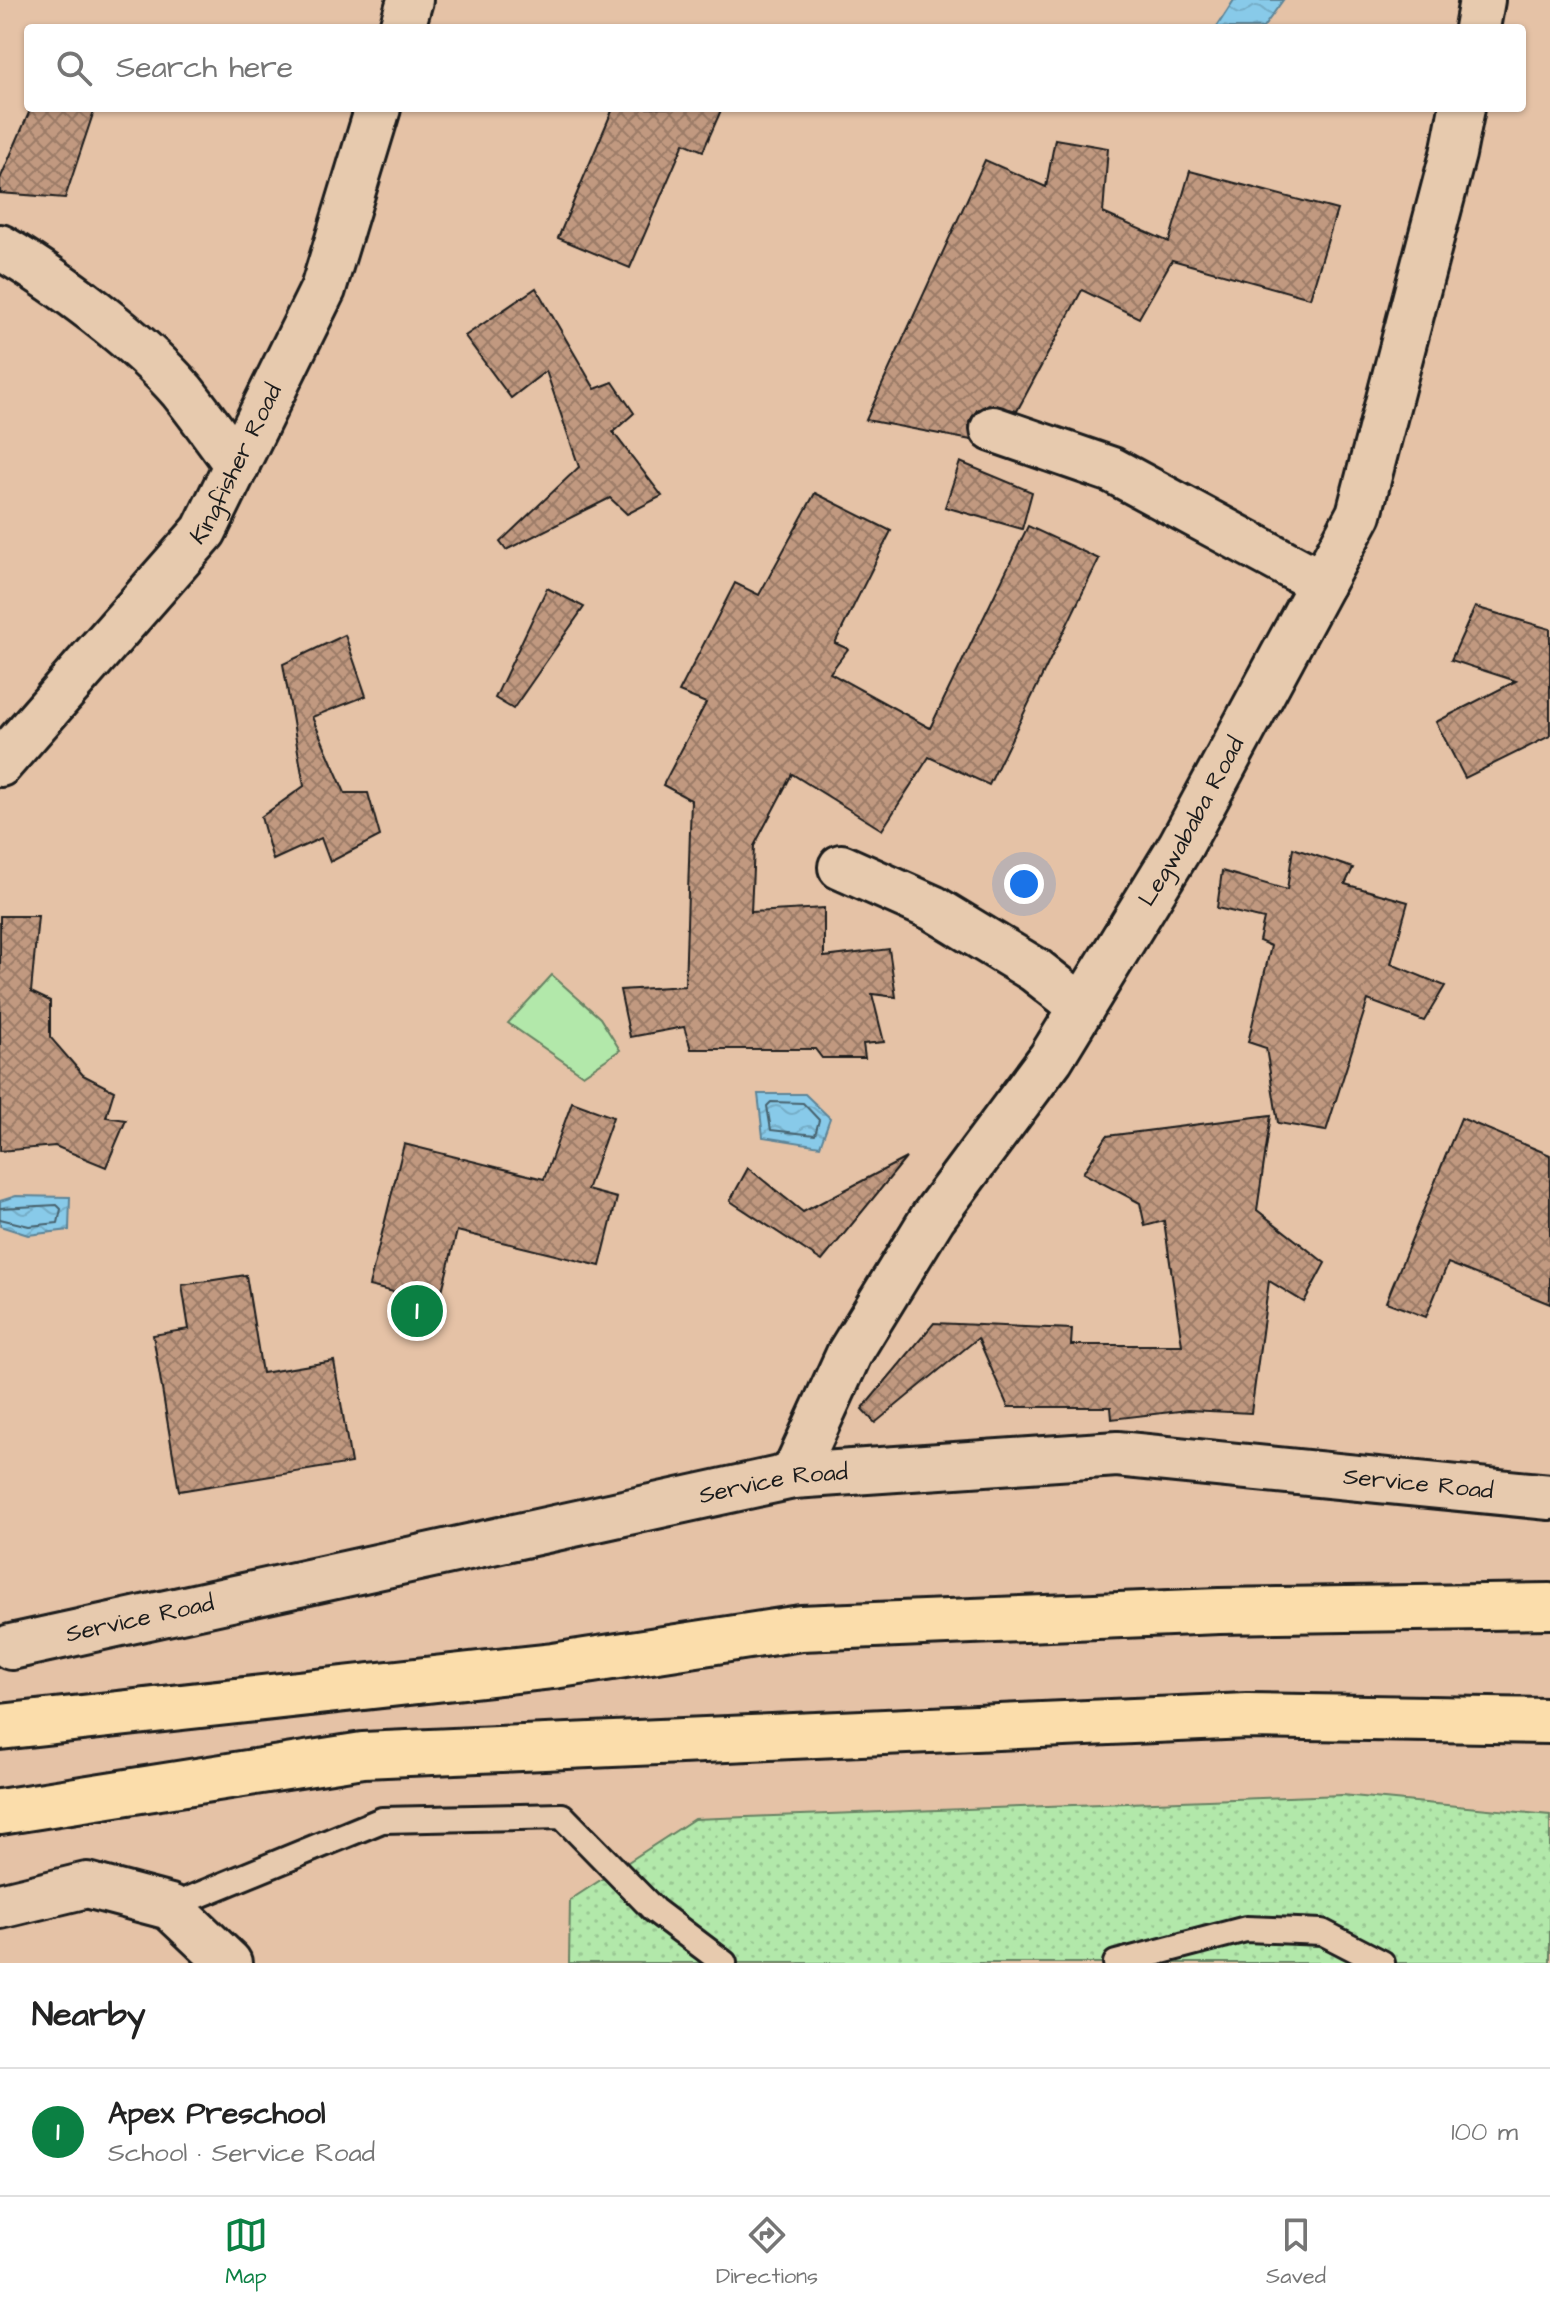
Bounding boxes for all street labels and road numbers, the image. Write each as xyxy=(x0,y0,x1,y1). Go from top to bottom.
street label: Kingfisher Road xyxy=(182,378,291,552)
street label: Legwababa Road xyxy=(1130,731,1253,913)
street label: Service Road xyxy=(696,1455,849,1513)
street label: Service Road xyxy=(1342,1460,1495,1508)
street label: Service Road xyxy=(63,1586,217,1652)

